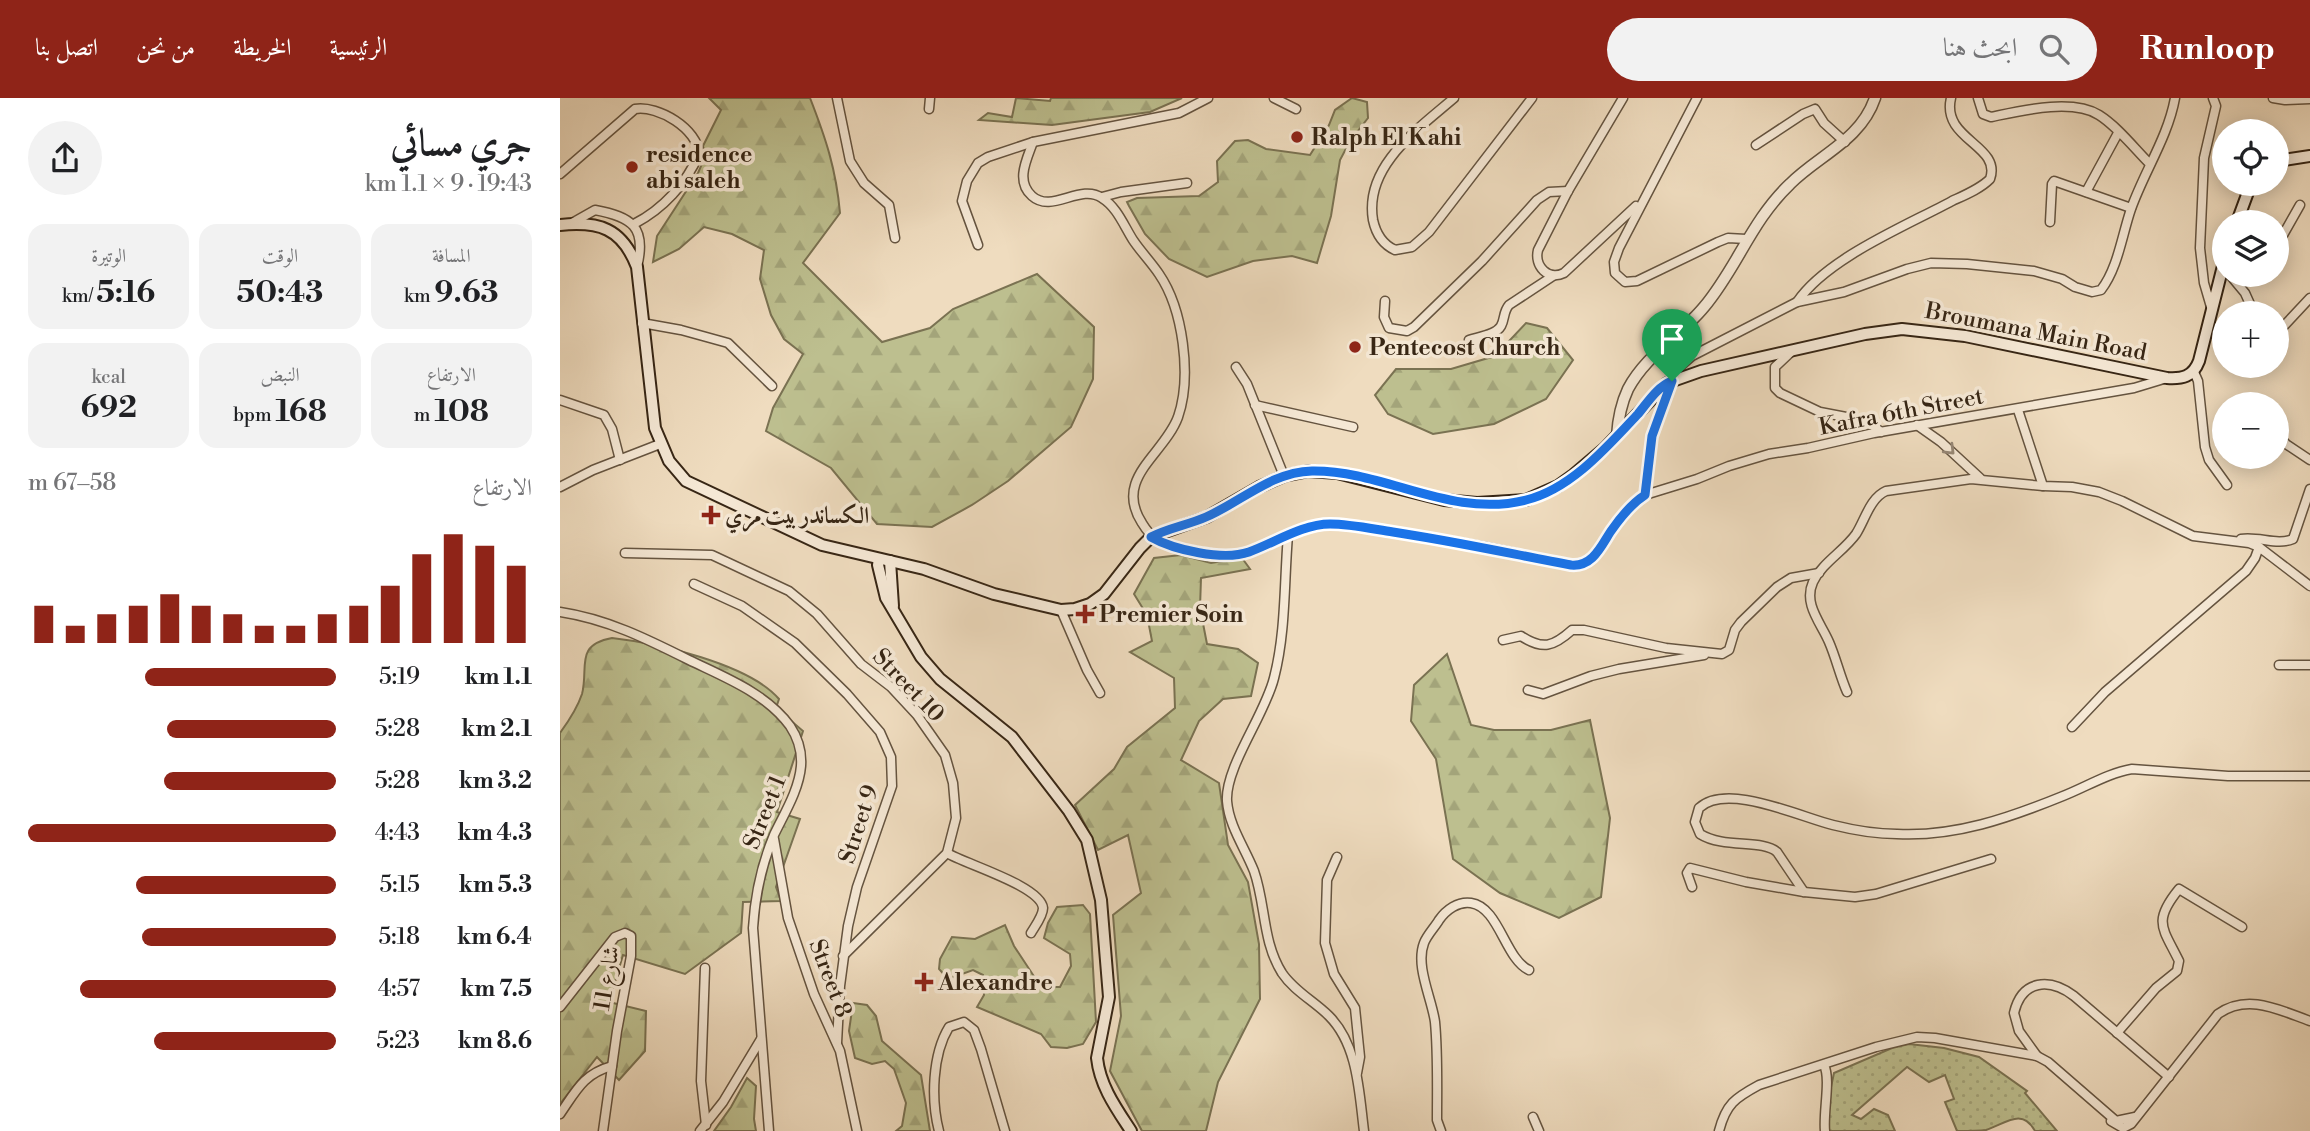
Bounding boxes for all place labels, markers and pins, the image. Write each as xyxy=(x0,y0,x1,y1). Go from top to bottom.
place label: Ralph El Kahi xyxy=(1311,124,1461,152)
marker: Ralph El Kahi xyxy=(1289,129,1305,145)
place label: residence abi saleh xyxy=(646,141,752,195)
marker: residence abi saleh xyxy=(624,159,640,175)
pin xyxy=(1642,309,1702,381)
place label: Pentecost Church xyxy=(1369,334,1560,362)
marker: Pentecost Church xyxy=(1347,339,1363,355)
place label: الكساندر بيت مري xyxy=(725,502,869,534)
marker: الكساندر بيت مري xyxy=(703,507,719,523)
place label: Premier Soin xyxy=(1099,601,1243,629)
marker: Premier Soin xyxy=(1077,606,1093,622)
place label: Alexandre xyxy=(937,969,1053,997)
marker: Alexandre xyxy=(916,974,932,990)

